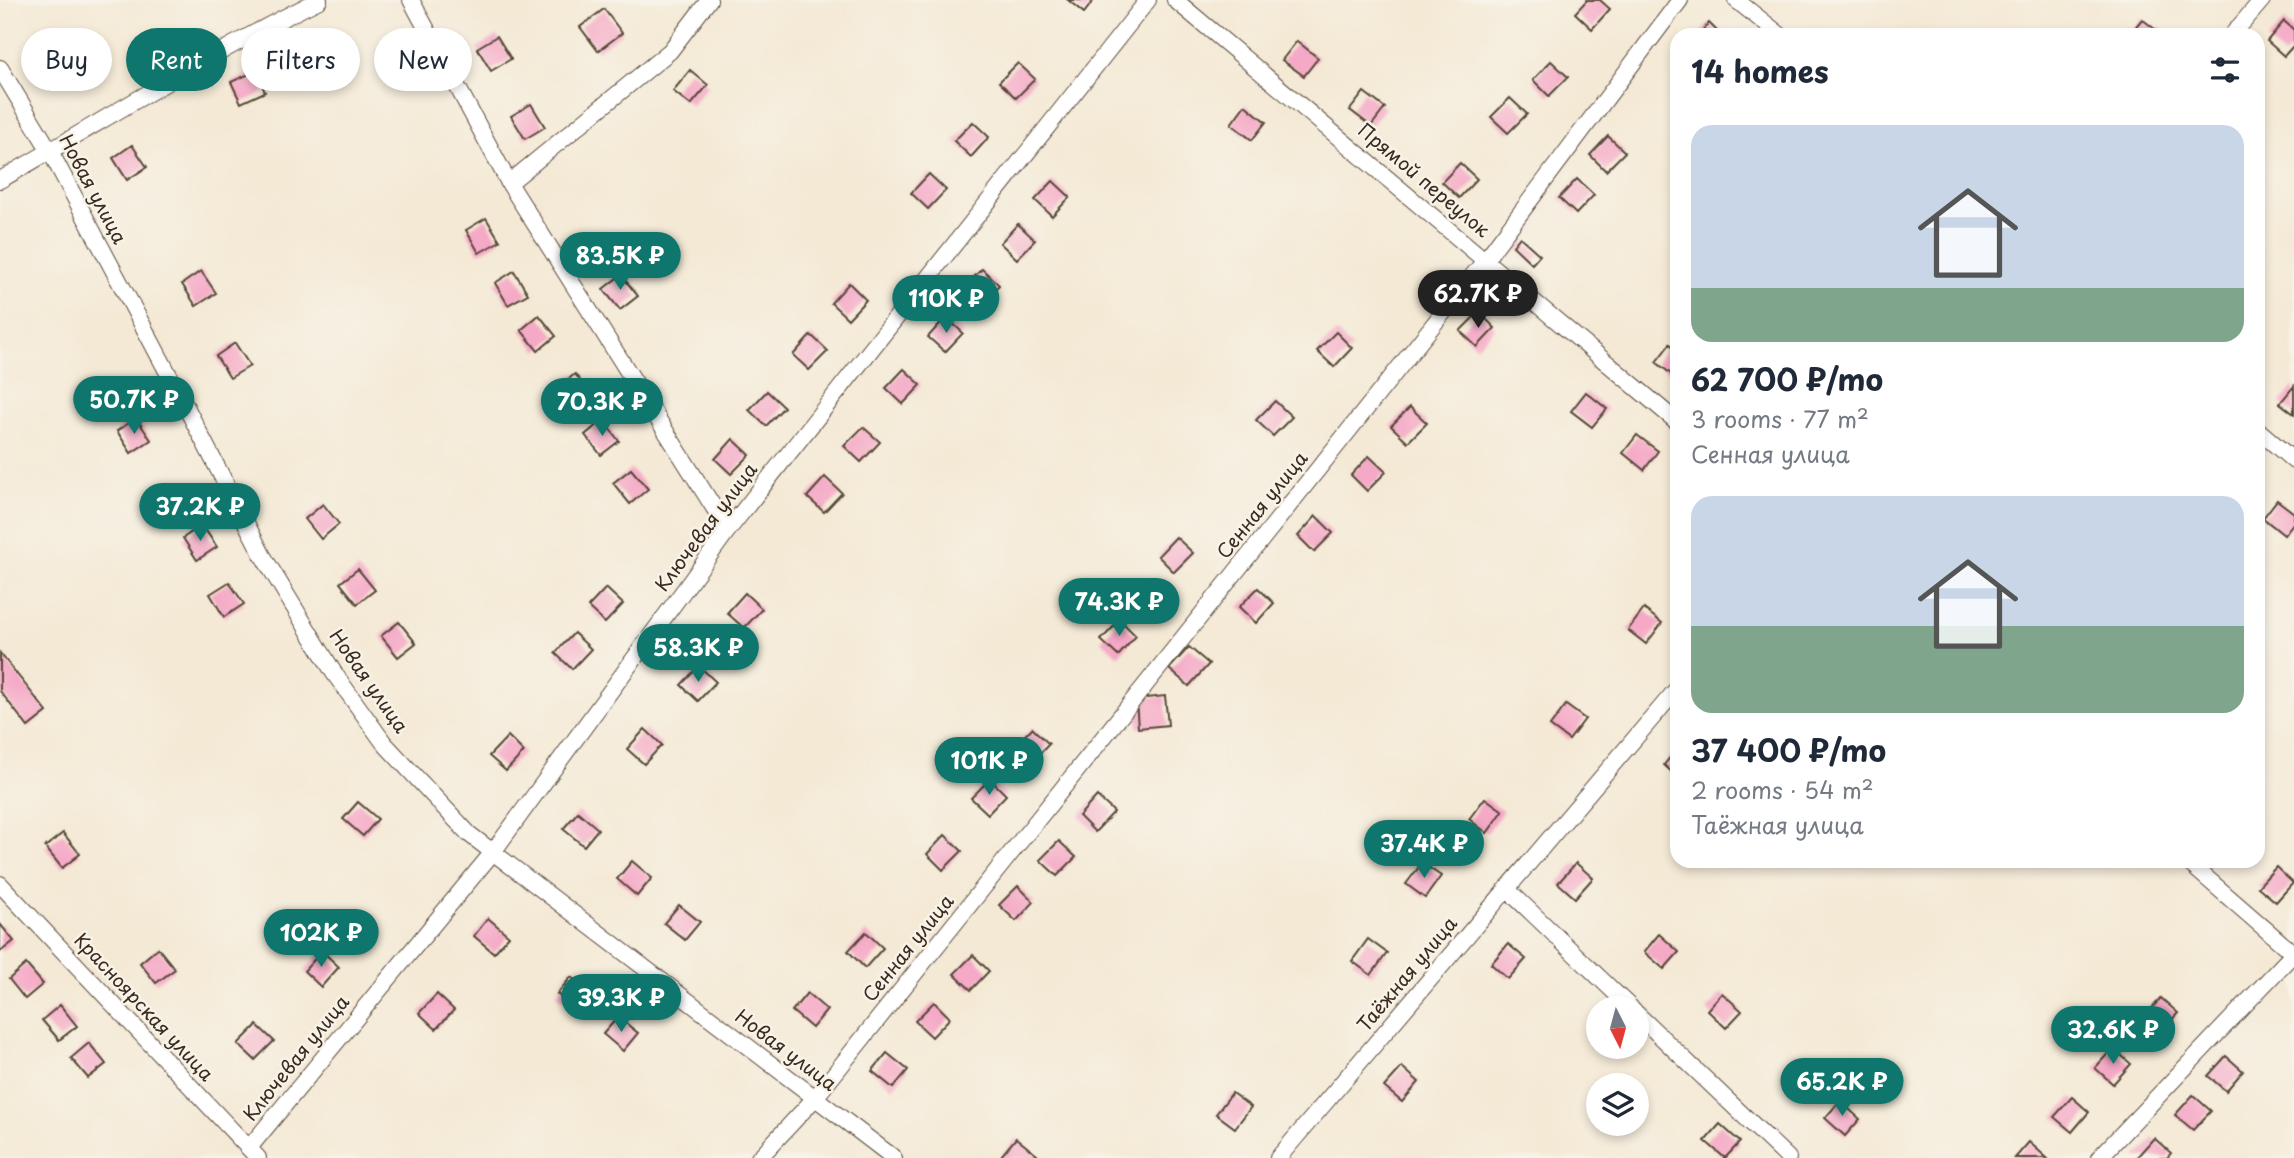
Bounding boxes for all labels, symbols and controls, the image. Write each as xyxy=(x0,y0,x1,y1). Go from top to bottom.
chip: Buy xyxy=(21,28,112,91)
chip: Rent xyxy=(126,28,227,91)
chip: Filters xyxy=(241,28,360,91)
chip: New xyxy=(374,28,472,91)
text: 14 homes xyxy=(1691,48,1829,93)
icon: filters xyxy=(2206,51,2244,89)
street label: Прямой переулок xyxy=(1353,116,1497,243)
street label: Новая улица xyxy=(53,129,135,249)
icon: home xyxy=(1905,170,2031,296)
pin: 83.5K ₽ xyxy=(555,232,685,292)
text: 83.5K ₽ xyxy=(576,237,664,272)
pin: 62.7K ₽ xyxy=(1413,270,1543,330)
text: 62.7K ₽ xyxy=(1434,275,1522,310)
pin: 110K ₽ xyxy=(889,276,1003,335)
text: 110K ₽ xyxy=(908,280,984,315)
text: 62 700 ₽/mo xyxy=(1691,356,1883,401)
pin: 50.7K ₽ xyxy=(69,376,199,436)
pin: 70.3K ₽ xyxy=(537,378,667,438)
text: 50.7K ₽ xyxy=(89,381,179,416)
text: 70.3K ₽ xyxy=(557,383,647,418)
text: 3 rooms · 77 m² xyxy=(1691,401,1869,436)
text: Сенная улица xyxy=(1691,436,1850,471)
street label: Сенная улица xyxy=(1209,445,1313,564)
street label: Ключевая улица xyxy=(647,456,763,597)
pin: 37.2K ₽ xyxy=(135,484,265,543)
text: 37.2K ₽ xyxy=(155,488,245,523)
icon: home xyxy=(1905,541,2031,667)
pin: 74.3K ₽ xyxy=(1054,578,1184,638)
text: 74.3K ₽ xyxy=(1075,583,1164,618)
street label: Новая улица xyxy=(324,623,416,738)
pin: 58.3K ₽ xyxy=(633,624,763,684)
text: 58.3K ₽ xyxy=(653,629,743,664)
text: 37 400 ₽/mo xyxy=(1691,727,1886,772)
pin: 101K ₽ xyxy=(932,738,1046,797)
text: 101K ₽ xyxy=(951,742,1027,777)
text: 2 rooms · 54 m² xyxy=(1691,772,1874,807)
text: Таёжная улица xyxy=(1691,807,1864,842)
pin: 37.4K ₽ xyxy=(1359,820,1489,880)
text: 37.4K ₽ xyxy=(1380,825,1468,860)
street label: Сенная улица xyxy=(855,888,959,1007)
pin: 102K ₽ xyxy=(264,909,378,969)
street label: Таёжная улица xyxy=(1350,910,1463,1037)
text: 102K ₽ xyxy=(280,914,362,949)
street label: Красноярская улица xyxy=(69,926,221,1087)
pin: 39.3K ₽ xyxy=(556,974,686,1034)
text: 39.3K ₽ xyxy=(577,979,665,1014)
street label: Ключевая улица xyxy=(236,988,355,1126)
north arrow xyxy=(1586,996,1648,1059)
map controls xyxy=(1586,996,1649,1136)
street label: Новая улица xyxy=(730,1002,843,1097)
pin: 32.6K ₽ xyxy=(2048,1006,2178,1066)
text: 32.6K ₽ xyxy=(2067,1011,2159,1046)
pin: 65.2K ₽ xyxy=(1777,1058,1907,1118)
text: 65.2K ₽ xyxy=(1796,1063,1888,1098)
button: layers xyxy=(1586,1073,1649,1136)

